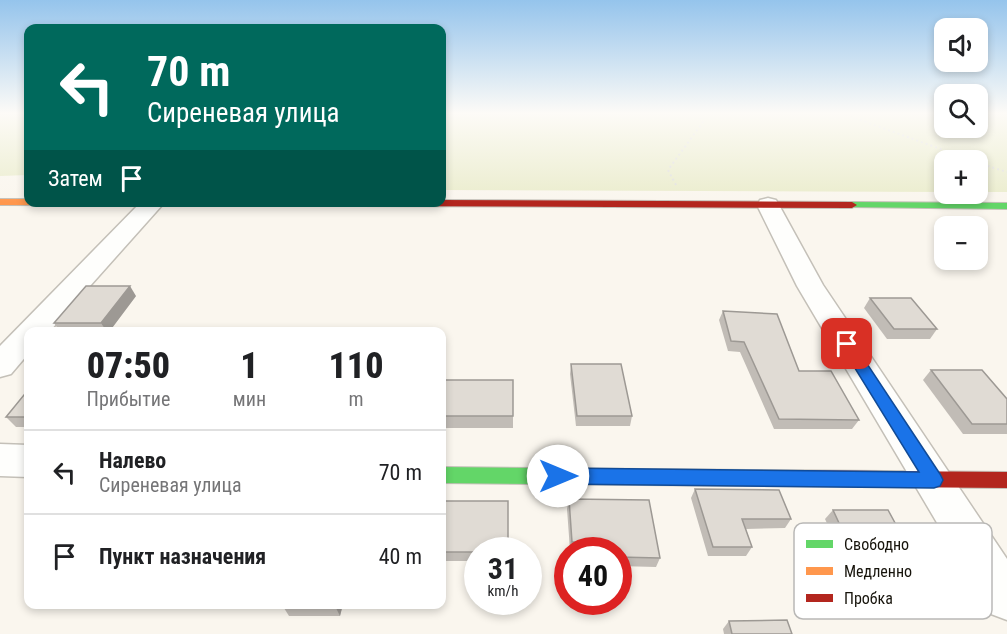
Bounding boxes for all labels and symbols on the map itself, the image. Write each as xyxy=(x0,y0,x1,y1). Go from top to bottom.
pin xyxy=(821,318,872,369)
position arrow xyxy=(526,444,590,508)
legend xyxy=(794,523,992,619)
text: Свободно xyxy=(844,535,909,554)
speed limit sign: 40 xyxy=(554,537,632,615)
text: Медленно xyxy=(844,562,912,581)
text: Пробка xyxy=(844,589,893,608)

